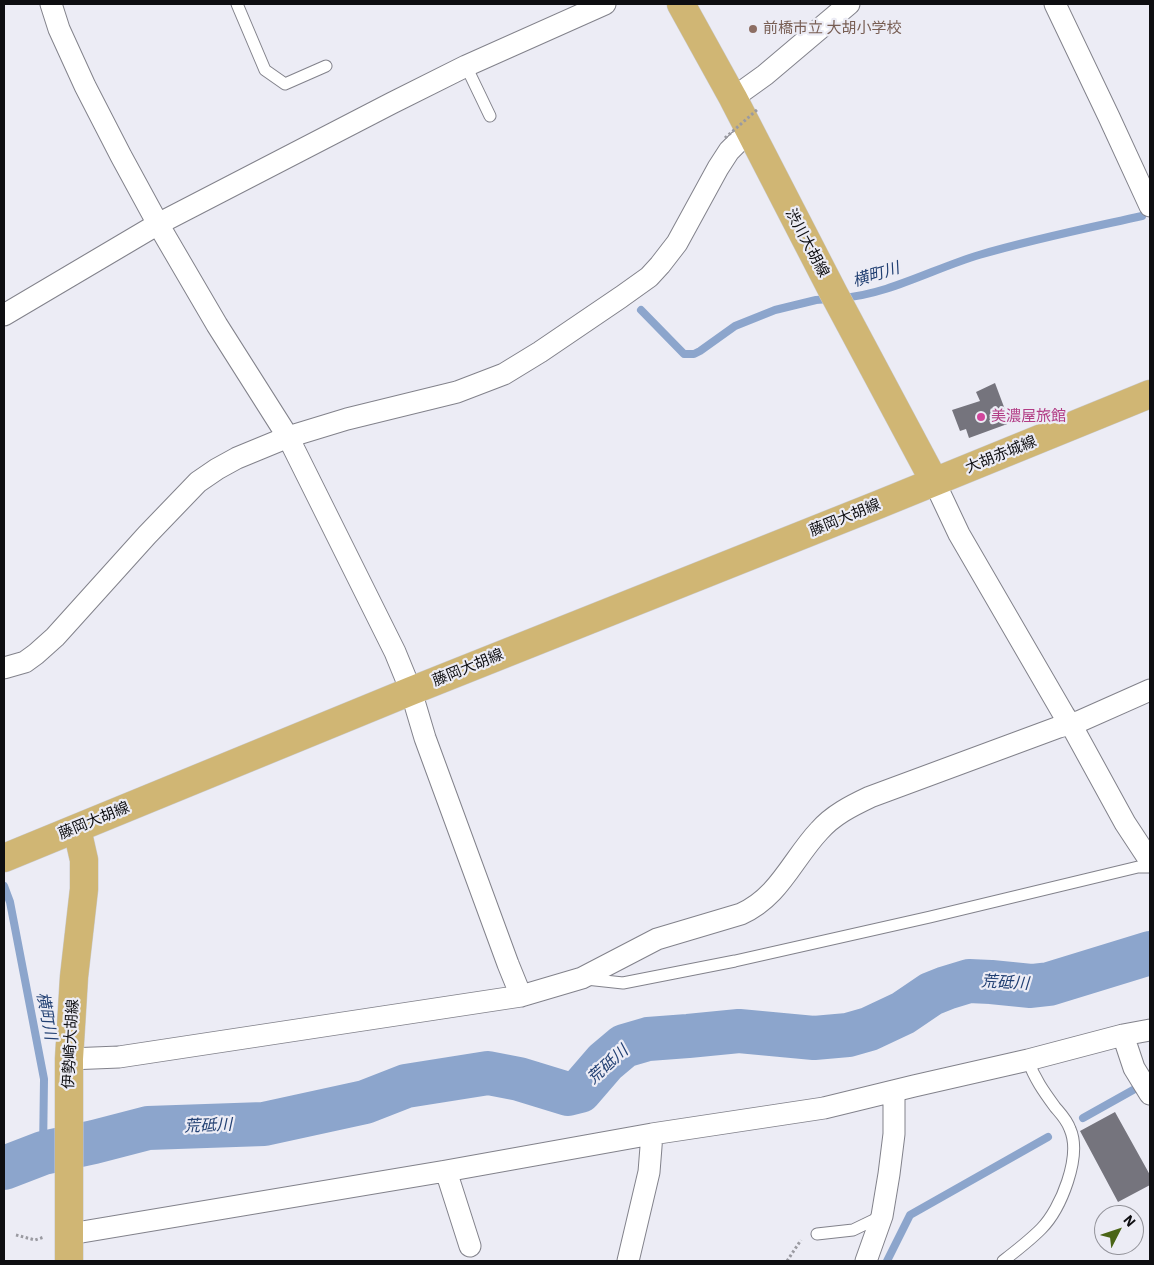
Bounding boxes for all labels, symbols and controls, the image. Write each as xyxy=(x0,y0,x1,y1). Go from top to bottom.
place label: 前橋市立 大胡小学校 xyxy=(763,20,902,38)
marker: 前橋市立 大胡小学校 xyxy=(747,23,759,35)
street label: 渋川大胡線 xyxy=(781,206,833,280)
water label: 横町川 xyxy=(850,259,902,291)
place label: 美濃屋旅館 xyxy=(991,408,1066,426)
marker: 美濃屋旅館 xyxy=(975,411,987,423)
street label: 大胡赤城線 xyxy=(963,433,1039,477)
street label: 藤岡大胡線 xyxy=(807,496,883,540)
street label: 藤岡大胡線 xyxy=(430,646,506,690)
street label: 藤岡大胡線 xyxy=(56,799,132,843)
water label: 荒砥川 xyxy=(981,972,1029,994)
water label: 横町川 xyxy=(32,991,60,1041)
street label: 伊勢崎大胡線 xyxy=(60,999,82,1089)
water label: 荒砥川 xyxy=(584,1042,632,1088)
water label: 荒砥川 xyxy=(184,1116,232,1136)
north arrow xyxy=(1094,1205,1144,1255)
text: N xyxy=(1119,1211,1140,1231)

